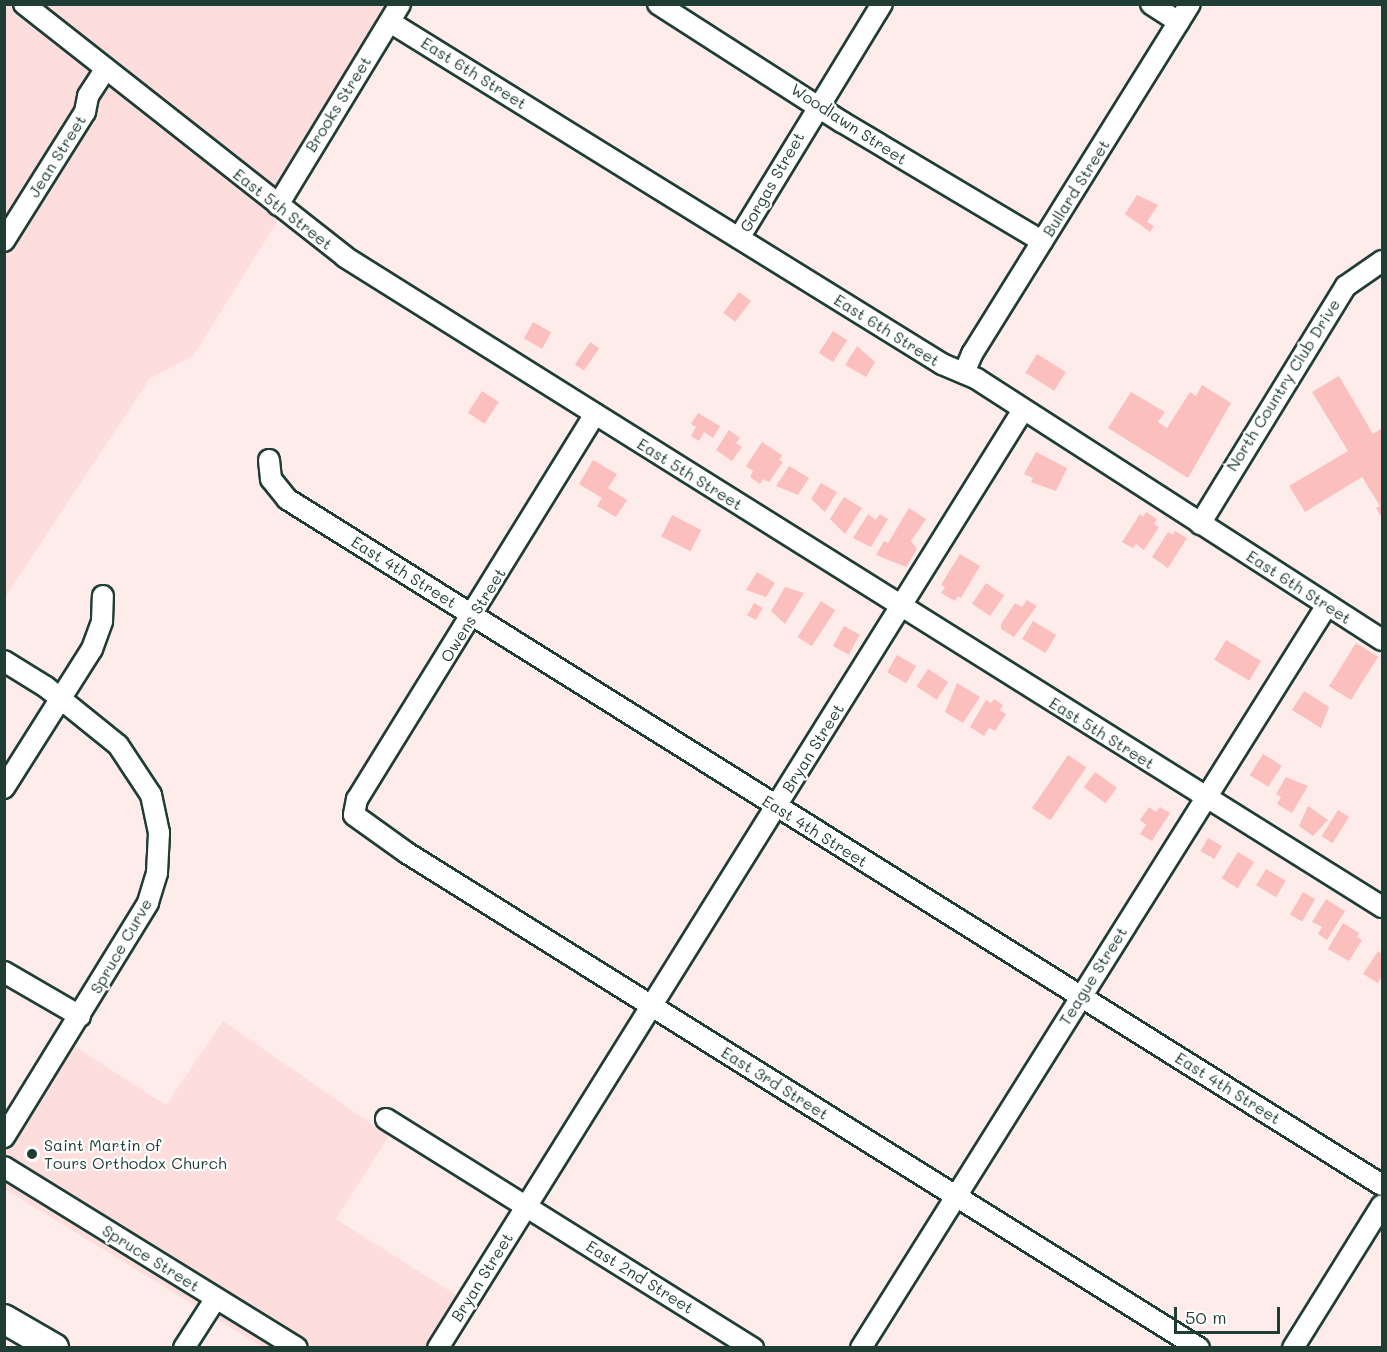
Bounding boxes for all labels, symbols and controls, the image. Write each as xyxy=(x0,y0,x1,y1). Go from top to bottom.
street label: East 6th Street xyxy=(418,33,530,113)
street label: Brooks Street xyxy=(301,53,375,155)
street label: Woodlawn Street xyxy=(787,79,911,169)
street label: Jean Street xyxy=(24,111,90,201)
street label: Gorgas Street xyxy=(736,129,808,235)
street label: Bullard Street xyxy=(1038,136,1114,240)
street label: East 5th Street xyxy=(230,164,336,254)
street label: East 6th Street xyxy=(831,290,943,370)
street label: North Country Club Drive xyxy=(1222,295,1344,475)
street label: East 5th Street xyxy=(634,434,746,514)
street label: East 4th Street xyxy=(348,532,460,612)
street label: East 6th Street xyxy=(1243,546,1355,628)
street label: Owens Street xyxy=(436,564,510,666)
street label: East 5th Street xyxy=(1046,693,1158,773)
street label: Bryan Street xyxy=(778,700,848,796)
street label: East 4th Street xyxy=(759,791,871,871)
street label: Spruce Curve xyxy=(86,895,156,997)
street label: Teague Street xyxy=(1055,923,1131,1029)
street label: East 3rd Street xyxy=(718,1042,832,1124)
street label: East 4th Street xyxy=(1172,1048,1284,1128)
place label: Saint Martin of Tours Orthodox Church xyxy=(44,1135,227,1173)
marker: Saint Martin of Tours Orthodox Church xyxy=(25,1147,39,1161)
street label: Spruce Street xyxy=(99,1220,203,1296)
street label: Bryan Street xyxy=(447,1229,517,1325)
street label: East 2nd Street xyxy=(583,1236,697,1318)
scale bar xyxy=(1177,1295,1284,1333)
text: 50 m xyxy=(1185,1305,1227,1329)

